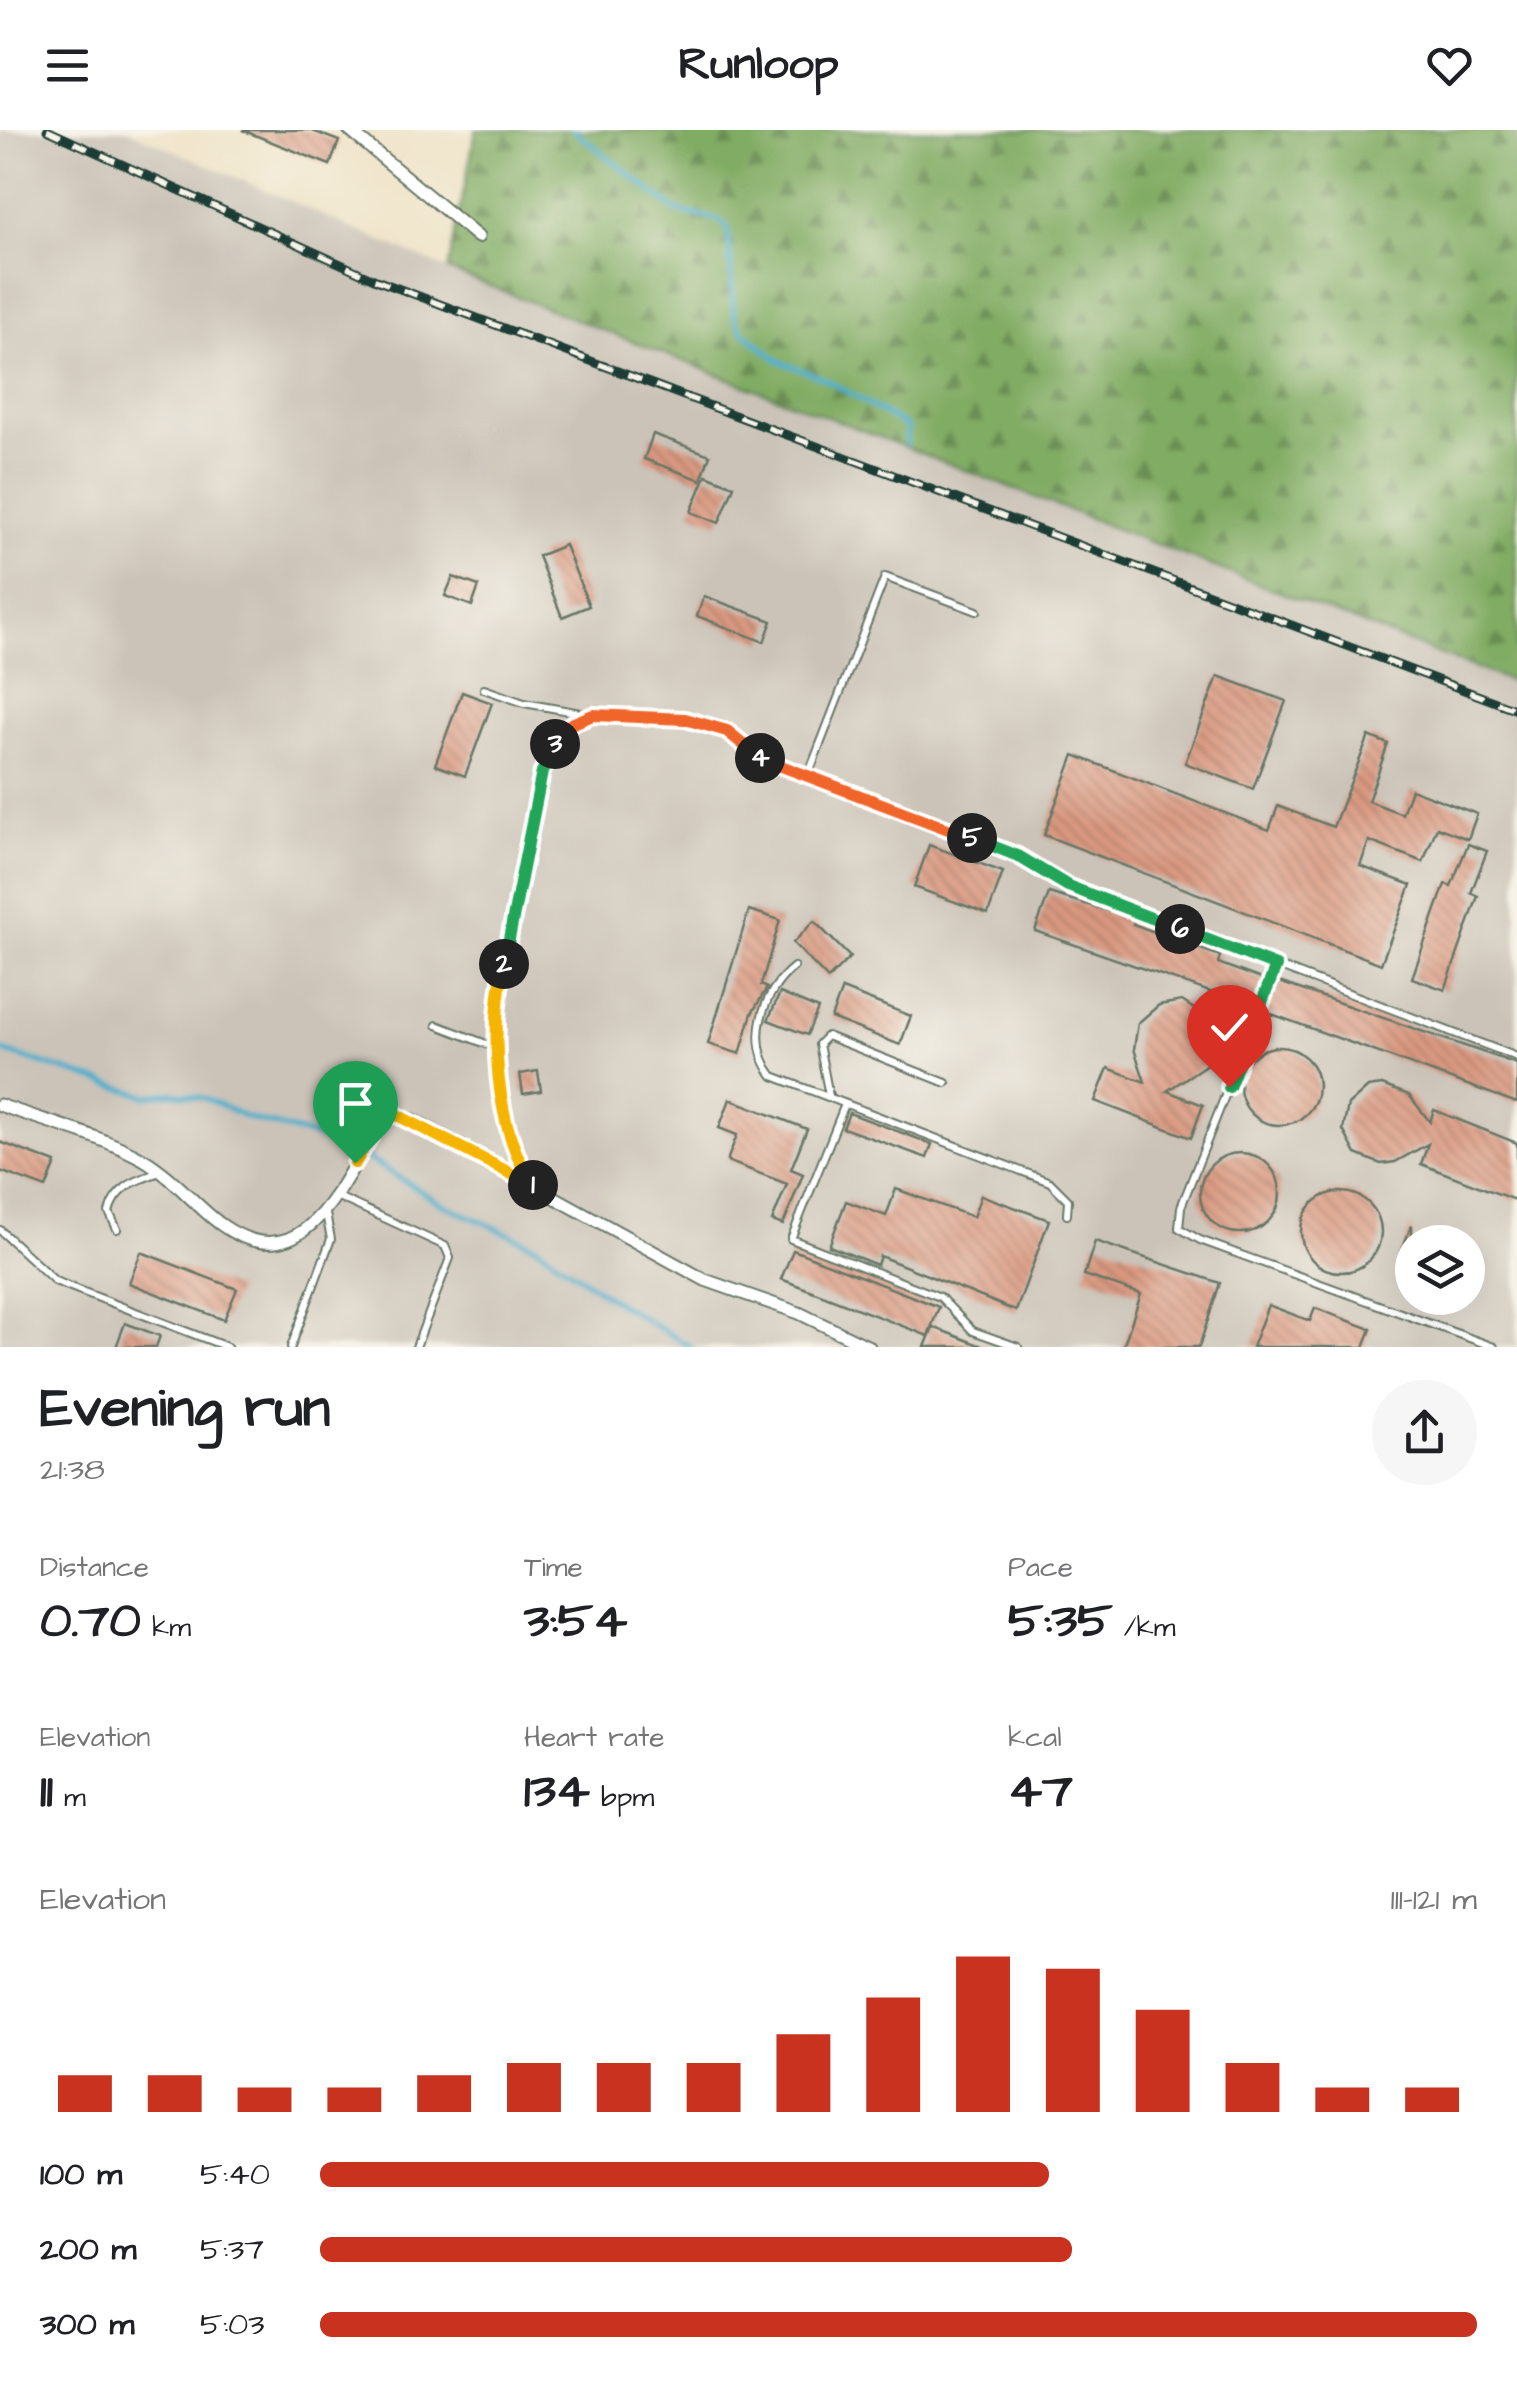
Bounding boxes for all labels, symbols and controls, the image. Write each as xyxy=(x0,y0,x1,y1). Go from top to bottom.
text: Runloop xyxy=(678,34,839,96)
icon: menu xyxy=(40,38,95,93)
icon: heart xyxy=(1422,38,1477,93)
pin: 3 xyxy=(530,719,580,769)
text: 3 xyxy=(548,724,562,763)
pin: 4 xyxy=(735,733,785,783)
text: 4 xyxy=(750,738,770,777)
pin: 5 xyxy=(947,813,997,863)
text: 5 xyxy=(962,818,982,857)
pin: 6 xyxy=(1155,904,1205,954)
text: 6 xyxy=(1171,909,1189,948)
pin: 2 xyxy=(479,939,529,989)
text: 2 xyxy=(496,944,512,983)
pin xyxy=(1187,985,1272,1088)
icon: check xyxy=(1202,1000,1257,1055)
pin xyxy=(313,1061,398,1164)
icon: arrive xyxy=(328,1076,383,1131)
pin: 1 xyxy=(508,1160,558,1210)
text: 1 xyxy=(531,1165,535,1204)
map controls xyxy=(1395,1225,1485,1315)
button: layers xyxy=(1395,1225,1485,1315)
text: Evening run xyxy=(40,1371,330,1447)
button: share xyxy=(1372,1380,1477,1485)
text: 21:38 xyxy=(40,1447,105,1492)
text: Distance xyxy=(40,1548,149,1587)
text: Time xyxy=(524,1548,583,1587)
text: Pace xyxy=(1008,1548,1073,1587)
text: 0.70 xyxy=(40,1587,141,1656)
text: 3:54 xyxy=(524,1587,627,1656)
text: 5:35 xyxy=(1008,1587,1113,1656)
text: km xyxy=(141,1608,191,1647)
text: /km xyxy=(1113,1608,1176,1647)
text: Elevation xyxy=(40,1718,150,1757)
text: Heart rate xyxy=(524,1718,665,1757)
text: kcal xyxy=(1008,1718,1062,1757)
text: 11 xyxy=(40,1757,53,1826)
text: 134 xyxy=(524,1757,590,1826)
text: 47 xyxy=(1008,1757,1073,1826)
text: m xyxy=(53,1778,86,1817)
text: bpm xyxy=(590,1778,654,1817)
text: Elevation xyxy=(40,1877,166,1922)
text: 111–121 m xyxy=(1391,1877,1477,1922)
text: 100 m xyxy=(40,2152,122,2197)
text: 5:40 xyxy=(200,2152,270,2197)
text: 200 m xyxy=(40,2227,136,2272)
text: 5:37 xyxy=(200,2227,264,2272)
text: 300 m xyxy=(40,2302,134,2347)
text: 5:03 xyxy=(200,2302,264,2347)

